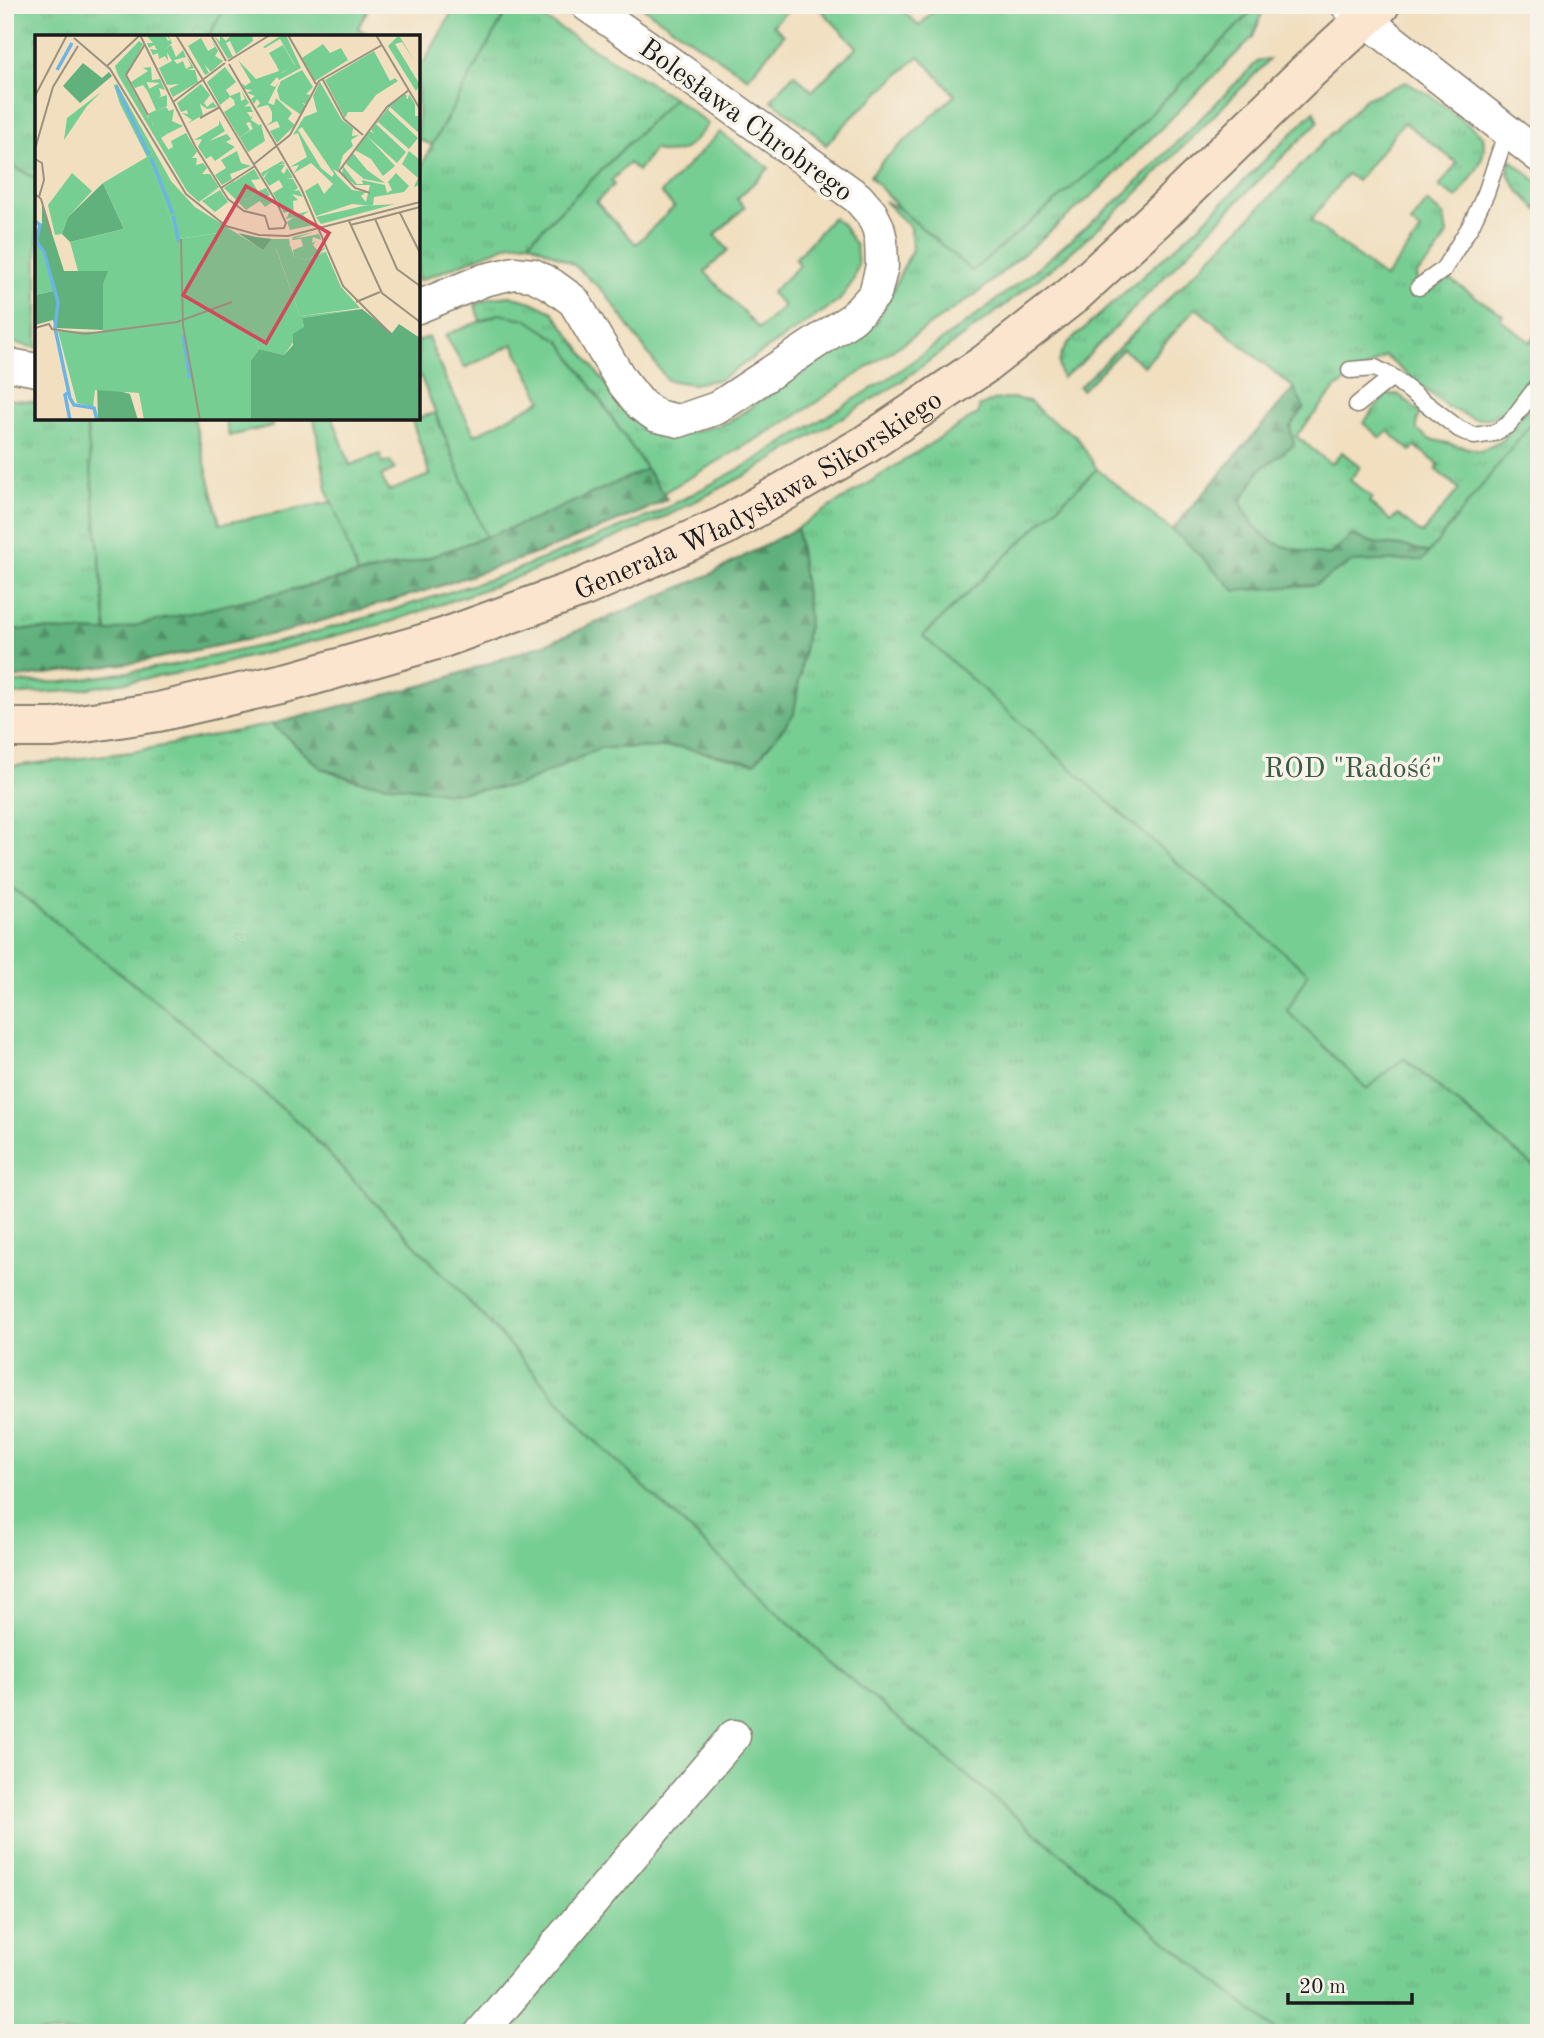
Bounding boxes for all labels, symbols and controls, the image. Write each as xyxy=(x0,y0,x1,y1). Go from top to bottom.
inset map xyxy=(35,35,420,420)
street label: Bolesława Chrobrego xyxy=(633,35,857,208)
street label: Generała Władysława Sikorskiego xyxy=(571,386,948,606)
park label: ROD "Radość" xyxy=(1264,756,1442,784)
scale bar xyxy=(1288,1961,1413,2005)
text: 20 m xyxy=(1299,1977,1346,1998)

